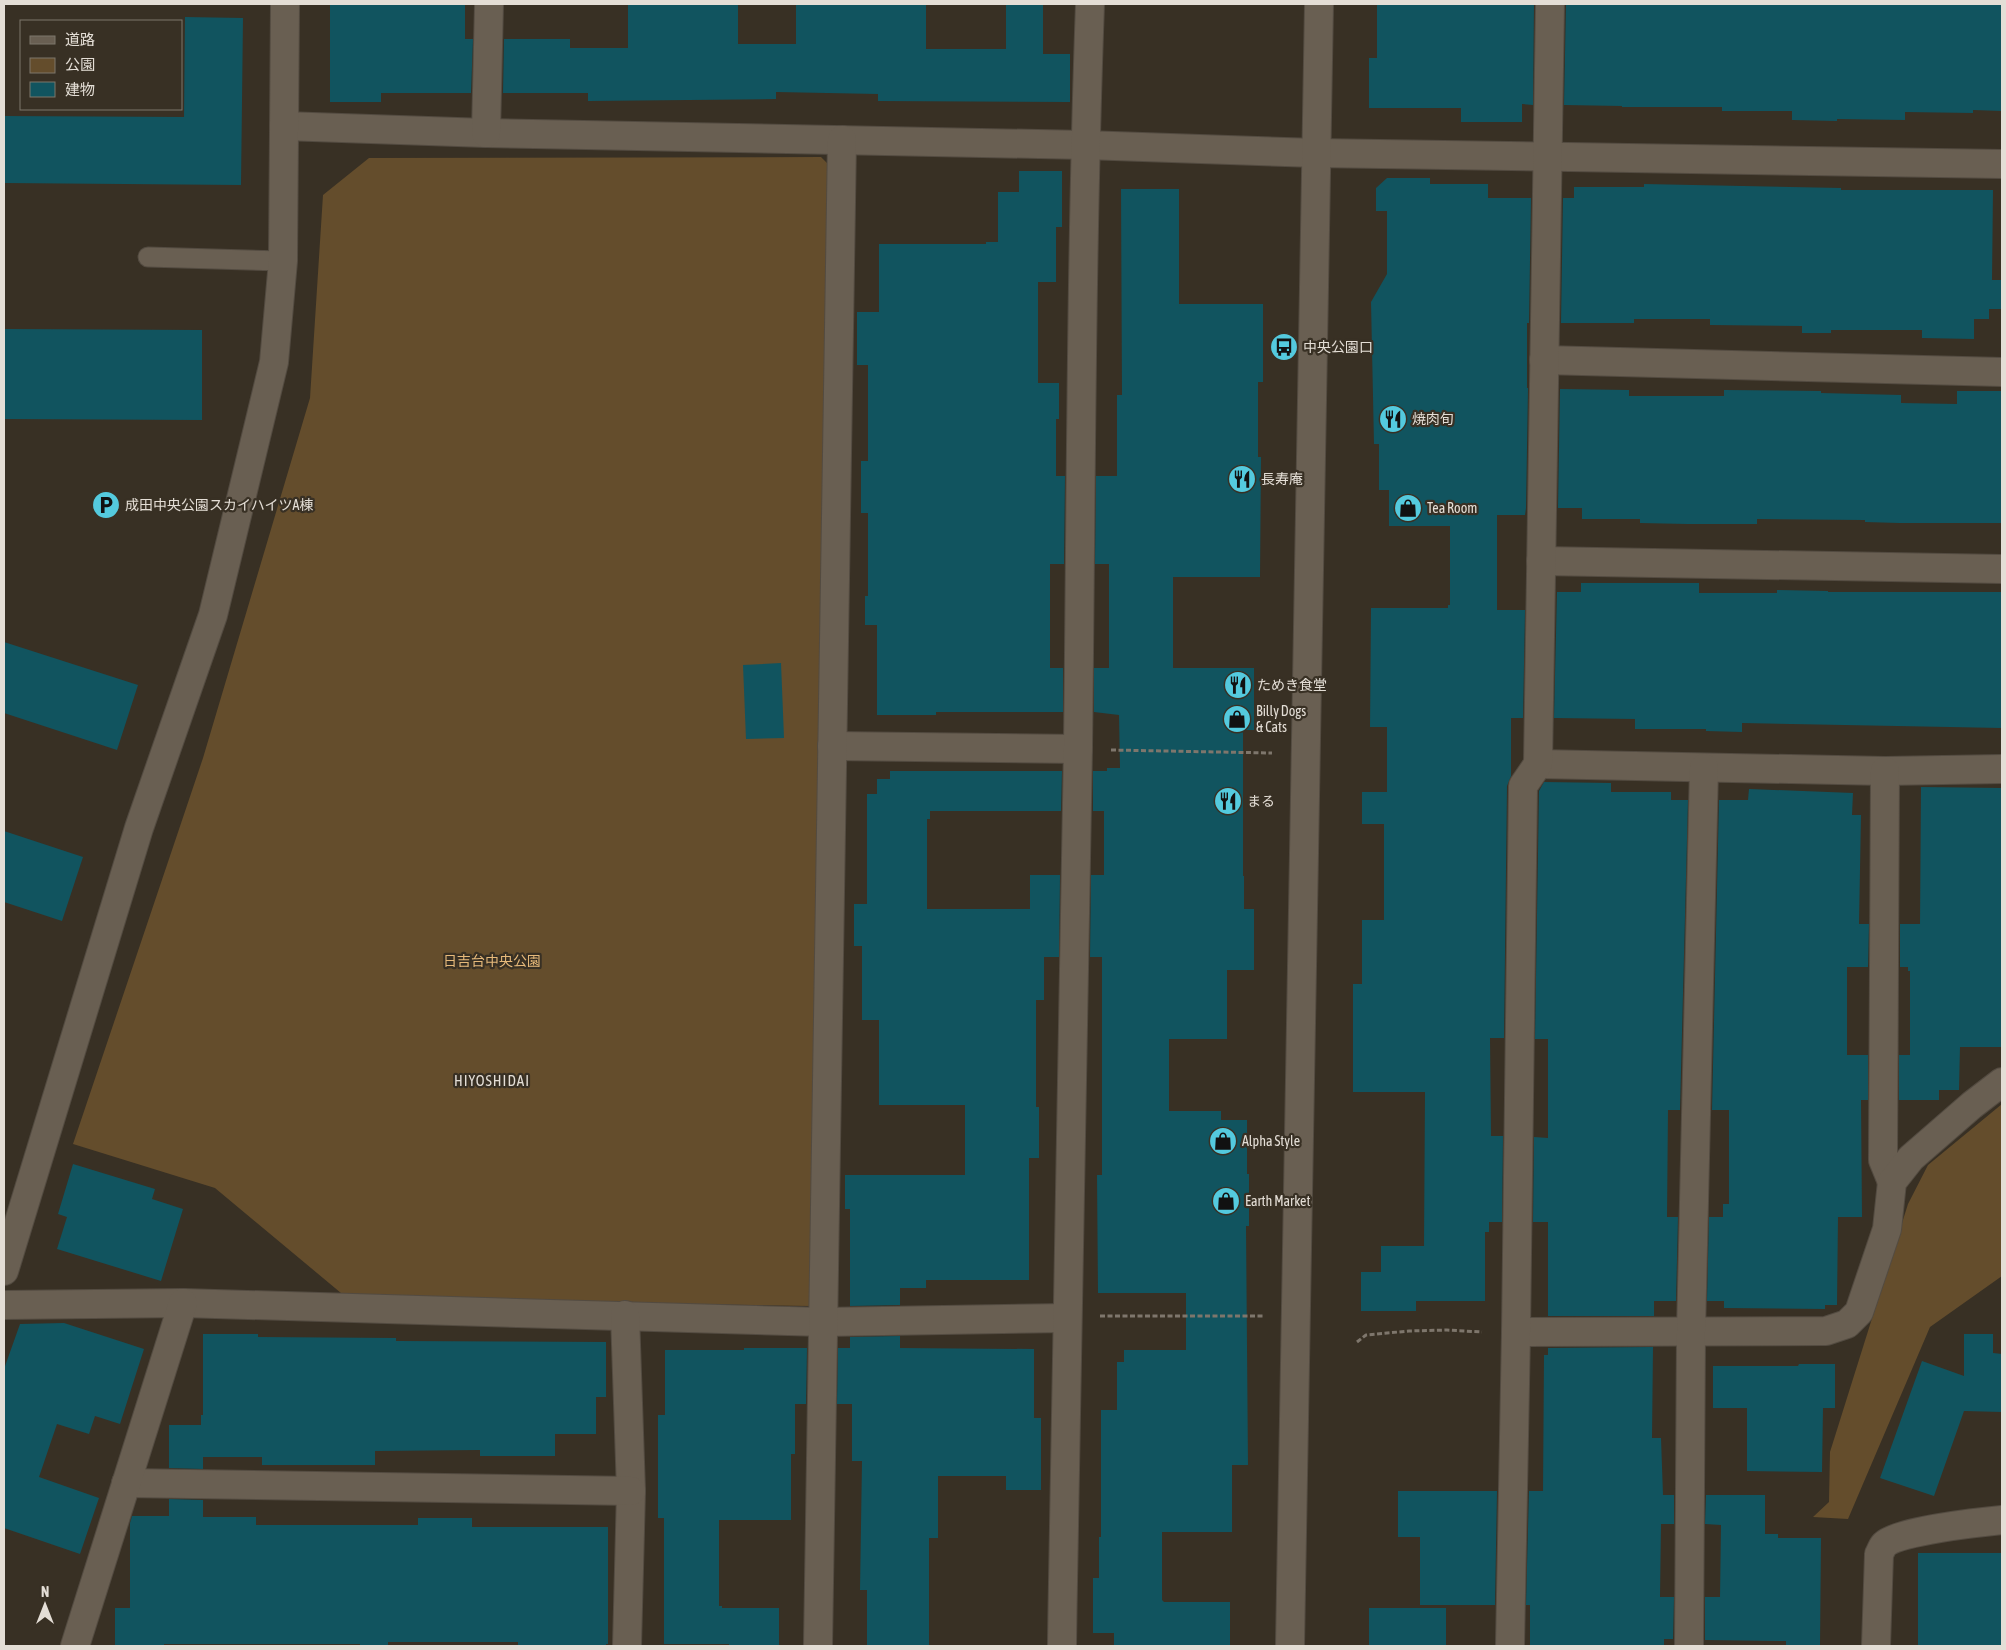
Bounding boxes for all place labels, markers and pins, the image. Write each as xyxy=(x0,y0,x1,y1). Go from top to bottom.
bus stop icon: 中央公園口 xyxy=(1269,332,1299,362)
place label: 中央公園口 xyxy=(1303,339,1373,355)
restaurant icon: 焼肉旬 xyxy=(1378,404,1408,434)
place label: 焼肉旬 xyxy=(1412,411,1454,427)
restaurant icon: 長寿庵 xyxy=(1227,464,1257,494)
place label: 長寿庵 xyxy=(1261,471,1303,487)
parking icon: 成田中央公園スカイハイツA棟 xyxy=(91,490,121,520)
shop icon: Tea Room xyxy=(1393,493,1423,523)
place label: 成田中央公園スカイハイツA棟 xyxy=(125,497,313,513)
place label: Tea Room xyxy=(1427,500,1477,516)
restaurant icon: ためき食堂 xyxy=(1223,670,1253,700)
place label: ためき食堂 xyxy=(1257,677,1327,693)
place label: Billy Dogs & Cats xyxy=(1256,703,1306,735)
shop icon: Billy Dogs & Cats xyxy=(1222,704,1252,734)
restaurant icon: まる xyxy=(1213,786,1243,816)
place label: まる xyxy=(1247,793,1275,809)
shop icon: Alpha Style xyxy=(1208,1126,1238,1156)
place label: Alpha Style xyxy=(1242,1133,1300,1149)
shop icon: Earth Market xyxy=(1211,1186,1241,1216)
place label: Earth Market xyxy=(1245,1193,1311,1209)

